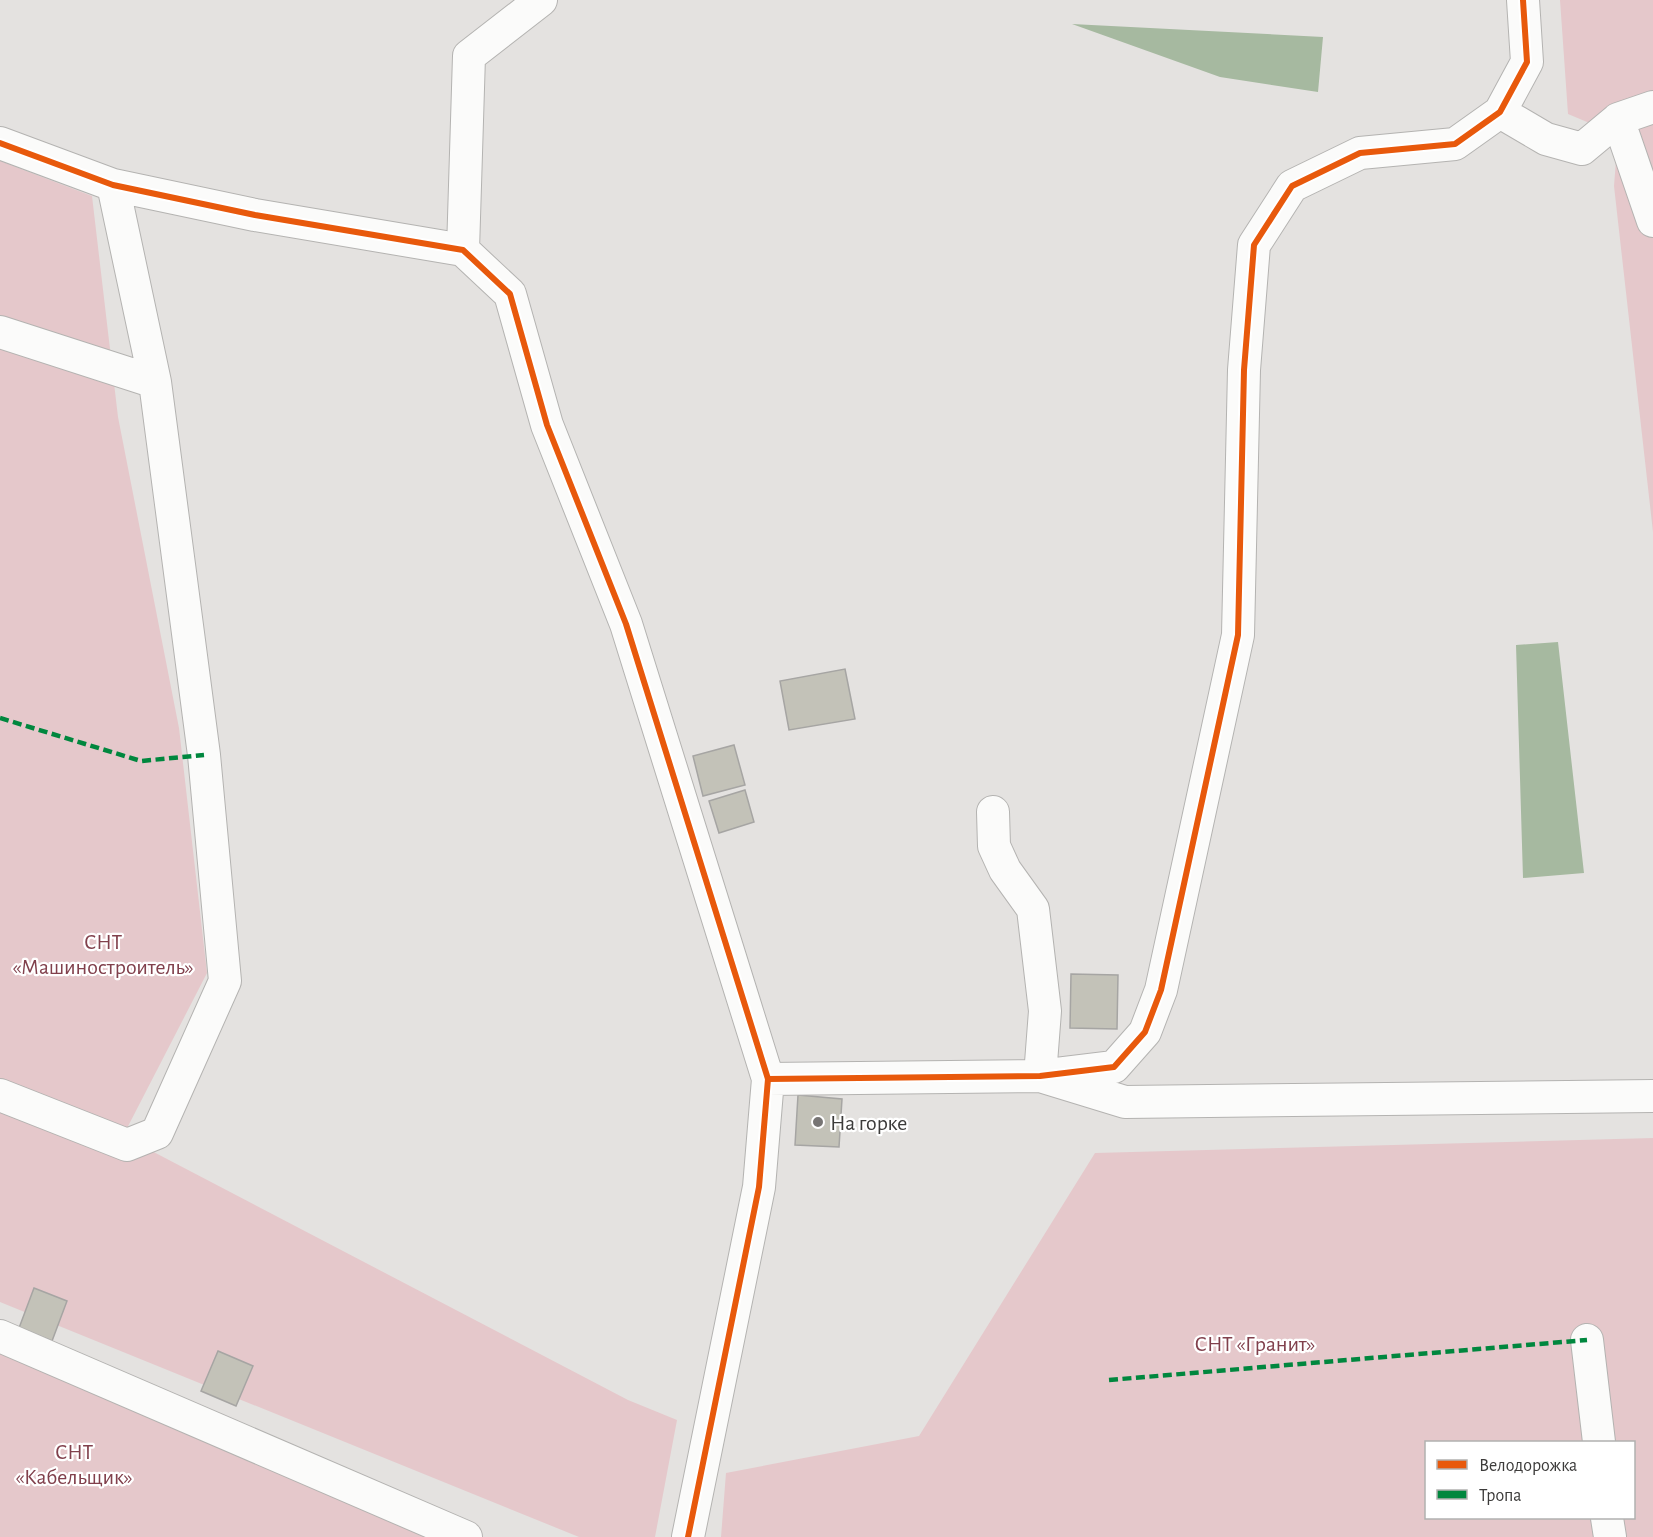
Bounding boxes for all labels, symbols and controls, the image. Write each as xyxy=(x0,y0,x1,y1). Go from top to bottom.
park label: СНТ «Машиностроитель» xyxy=(12,931,194,978)
place label: На горке xyxy=(830,1112,907,1134)
marker: На горке xyxy=(811,1115,825,1129)
park label: СНТ «Гранит» xyxy=(1195,1333,1315,1355)
park label: СНТ «Кабельщик» xyxy=(15,1441,133,1488)
legend xyxy=(1425,1441,1635,1519)
text: Велодорожка xyxy=(1479,1457,1577,1475)
text: Тропа xyxy=(1479,1487,1522,1505)

